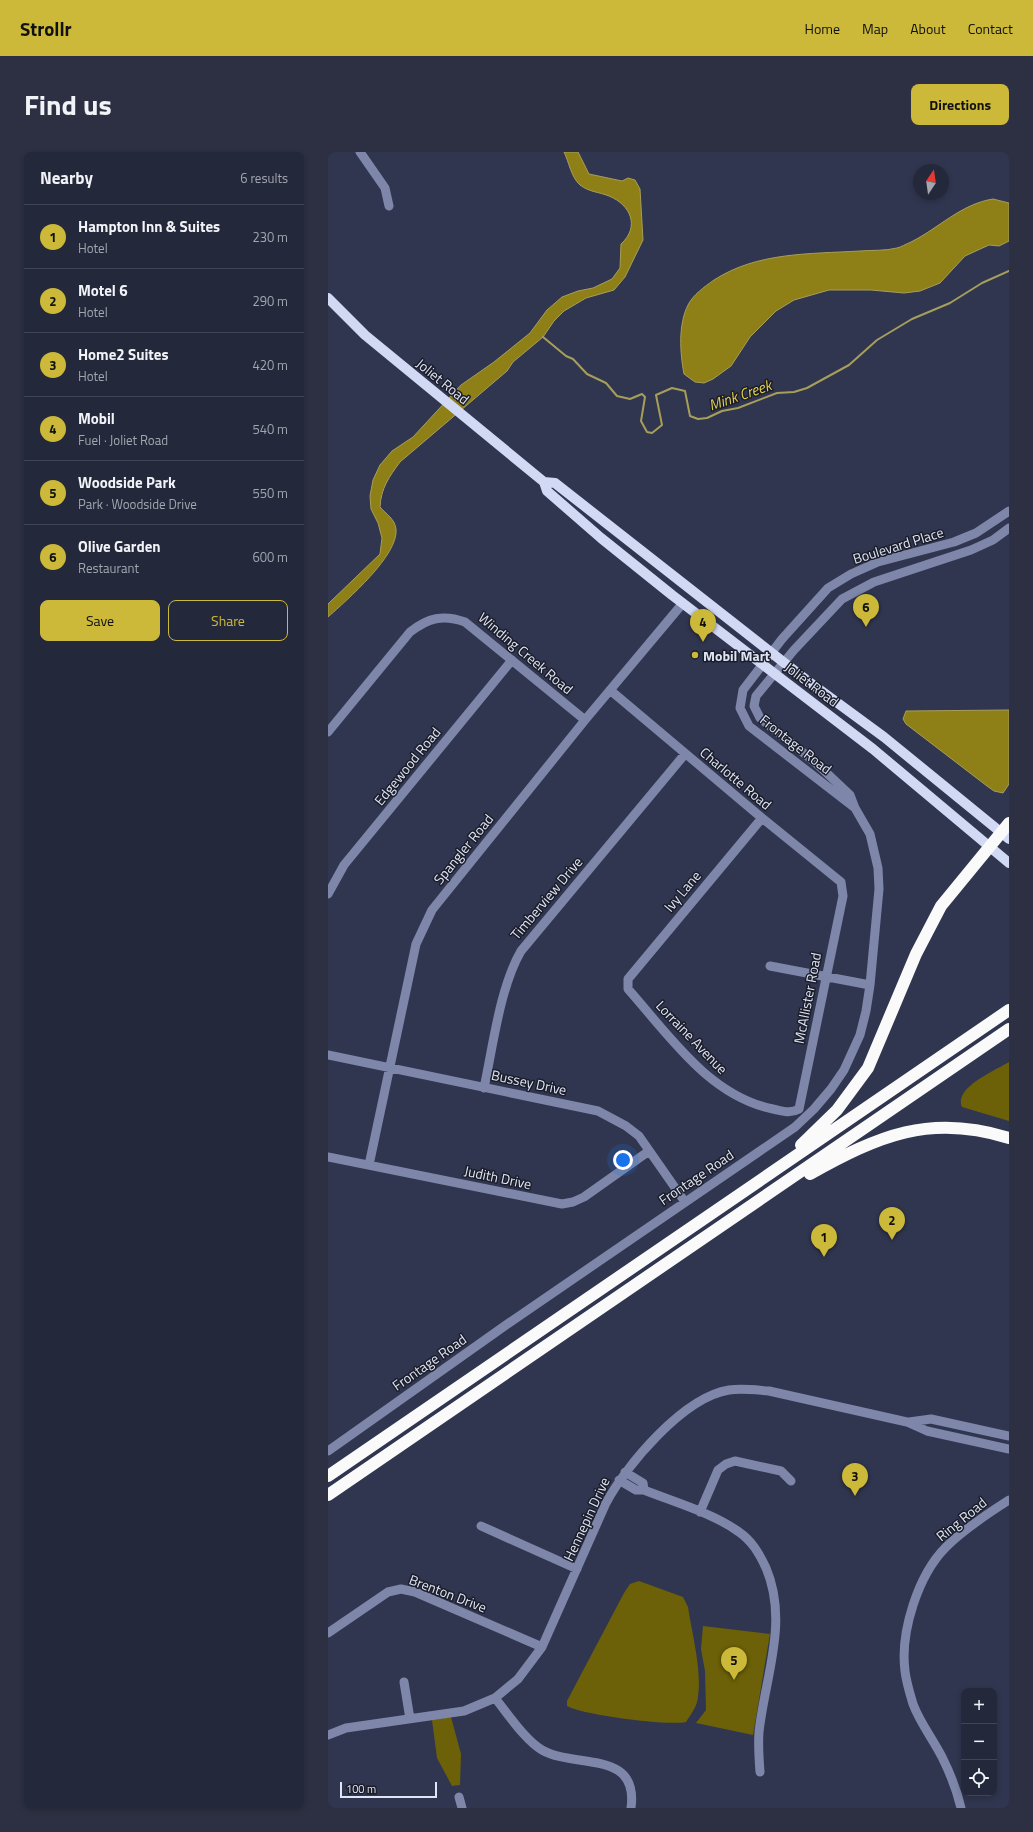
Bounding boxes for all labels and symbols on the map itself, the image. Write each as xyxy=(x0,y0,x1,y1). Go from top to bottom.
north arrow xyxy=(913,164,949,200)
street label: Joliet Road xyxy=(412,353,474,409)
water label: Mink Creek xyxy=(706,373,777,416)
street label: Boulevard Place xyxy=(850,521,946,569)
pin: 6 xyxy=(853,594,879,627)
street label: Winding Creek Road xyxy=(474,607,578,699)
pin: 4 xyxy=(690,609,716,642)
place label: Mobil Mart xyxy=(703,645,770,666)
marker: Mobil Mart xyxy=(690,650,700,660)
street label: Joliet Road xyxy=(781,657,843,711)
street label: Frontage Road xyxy=(756,709,836,779)
street label: Edgewood Road xyxy=(369,722,445,810)
street label: Charlotte Road xyxy=(696,742,776,814)
street label: Spangler Road xyxy=(428,809,498,889)
street label: Timberview Drive xyxy=(505,852,587,944)
street label: Ivy Lane xyxy=(658,866,706,916)
street label: McAllister Road xyxy=(788,951,826,1045)
street label: Lorraine Avenue xyxy=(651,995,733,1079)
street label: Bussey Drive xyxy=(489,1064,569,1100)
street label: Frontage Road xyxy=(654,1144,738,1210)
your location xyxy=(613,1150,633,1170)
street label: Judith Drive xyxy=(463,1160,533,1194)
pin: 2 xyxy=(879,1207,905,1240)
pin: 1 xyxy=(811,1224,837,1257)
street label: Frontage Road xyxy=(388,1329,470,1395)
pin: 3 xyxy=(842,1463,868,1496)
street label: Hennepin Drive xyxy=(557,1474,615,1564)
street label: Ring Road xyxy=(931,1492,991,1546)
street label: Brenton Drive xyxy=(406,1569,490,1617)
pin: 5 xyxy=(721,1647,747,1680)
scale bar xyxy=(340,1780,437,1799)

